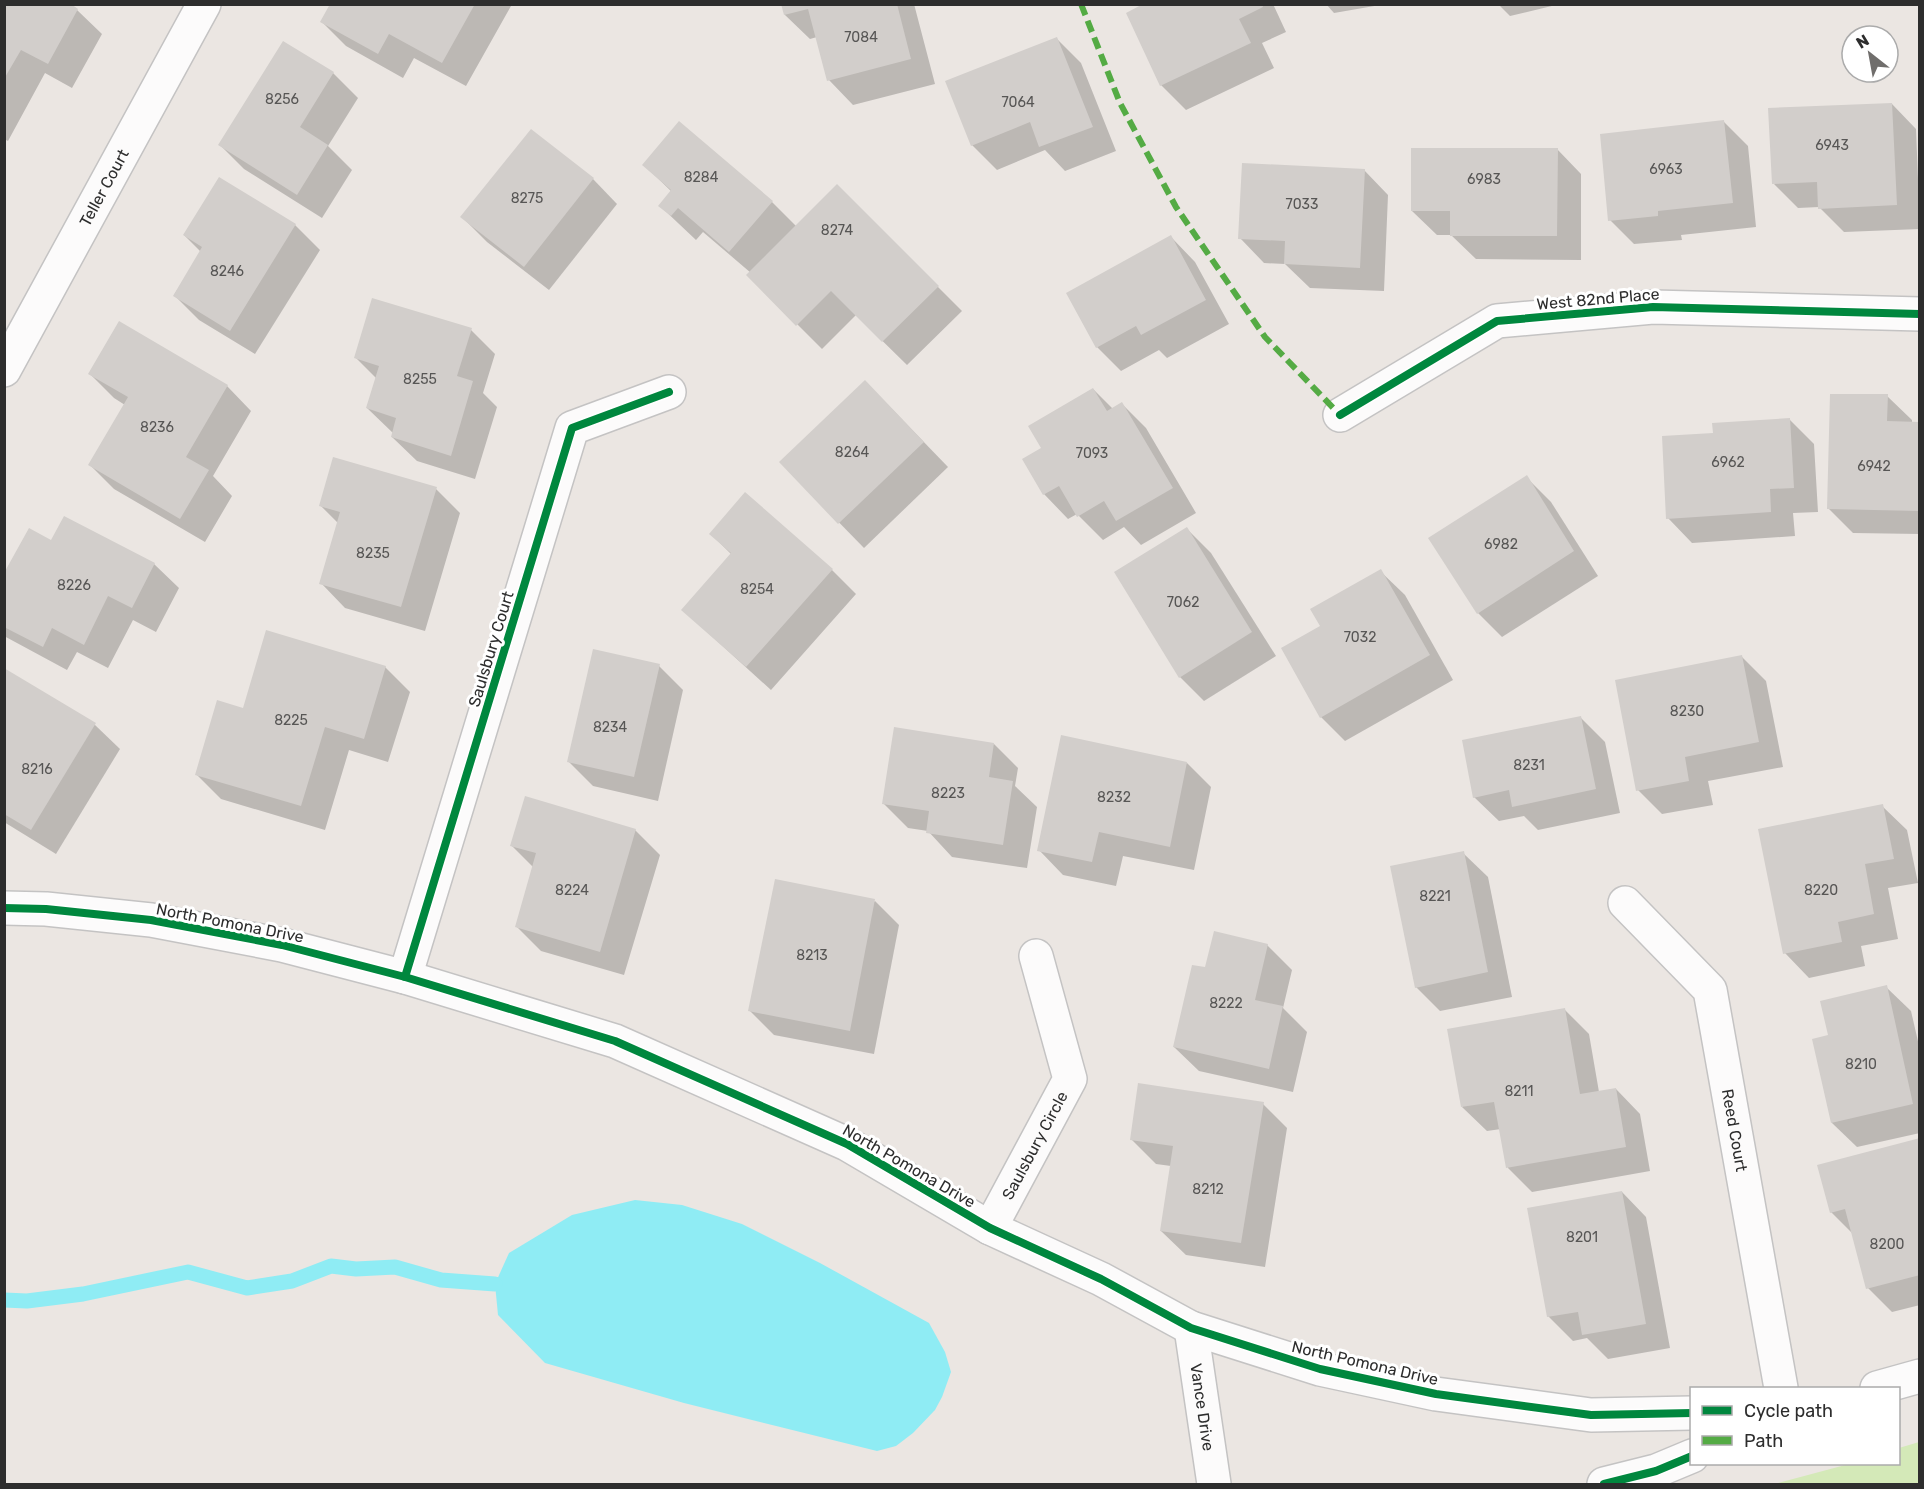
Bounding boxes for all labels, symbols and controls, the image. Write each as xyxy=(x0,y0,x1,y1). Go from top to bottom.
north arrow xyxy=(1840,24,1900,84)
house number: 7084 xyxy=(844,29,878,46)
text: N xyxy=(1853,30,1872,53)
house number: 8256 xyxy=(265,91,299,108)
house number: 7064 xyxy=(1001,94,1035,111)
house number: 6943 xyxy=(1815,137,1849,154)
street label: Teller Court xyxy=(75,146,132,229)
house number: 6963 xyxy=(1649,161,1683,178)
house number: 8284 xyxy=(684,169,719,186)
house number: 6983 xyxy=(1467,171,1501,188)
house number: 8275 xyxy=(511,190,543,207)
house number: 7033 xyxy=(1286,196,1318,213)
house number: 8274 xyxy=(821,222,854,239)
house number: 8246 xyxy=(210,263,244,280)
street label: West 82nd Place xyxy=(1536,284,1660,314)
house number: 8255 xyxy=(403,371,437,388)
house number: 8236 xyxy=(140,419,174,436)
house number: 8264 xyxy=(835,444,869,461)
house number: 7093 xyxy=(1076,445,1108,462)
house number: 6962 xyxy=(1711,454,1745,471)
house number: 6942 xyxy=(1857,458,1891,475)
house number: 6982 xyxy=(1484,536,1518,553)
house number: 8235 xyxy=(356,545,390,562)
house number: 8226 xyxy=(57,577,91,594)
house number: 8254 xyxy=(740,581,774,598)
street label: Saulsbury Court xyxy=(464,589,518,709)
house number: 7062 xyxy=(1167,594,1199,611)
house number: 7032 xyxy=(1344,629,1376,646)
house number: 8230 xyxy=(1670,703,1704,720)
house number: 8225 xyxy=(274,712,308,729)
house number: 8234 xyxy=(593,719,627,736)
house number: 8231 xyxy=(1513,757,1545,774)
house number: 8216 xyxy=(21,761,53,778)
house number: 8223 xyxy=(931,785,965,802)
house number: 8232 xyxy=(1097,789,1131,806)
house number: 8224 xyxy=(555,882,589,899)
house number: 8220 xyxy=(1804,882,1838,899)
house number: 8221 xyxy=(1419,888,1451,905)
street label: North Pomona Drive xyxy=(155,899,305,947)
house number: 8213 xyxy=(796,947,828,964)
house number: 8222 xyxy=(1209,995,1243,1012)
house number: 8210 xyxy=(1845,1056,1877,1073)
house number: 8211 xyxy=(1504,1083,1534,1100)
street label: Reed Court xyxy=(1718,1087,1752,1173)
street label: Saulsbury Circle xyxy=(998,1088,1071,1203)
street label: North Pomona Drive xyxy=(839,1120,979,1212)
house number: 8212 xyxy=(1192,1181,1224,1198)
house number: 8201 xyxy=(1566,1229,1598,1246)
house number: 8200 xyxy=(1870,1236,1905,1253)
street label: North Pomona Drive xyxy=(1290,1337,1440,1389)
street label: Vance Drive xyxy=(1187,1362,1219,1452)
legend xyxy=(1690,1387,1900,1465)
text: Cycle path xyxy=(1744,1400,1833,1422)
text: Path xyxy=(1744,1430,1783,1452)

